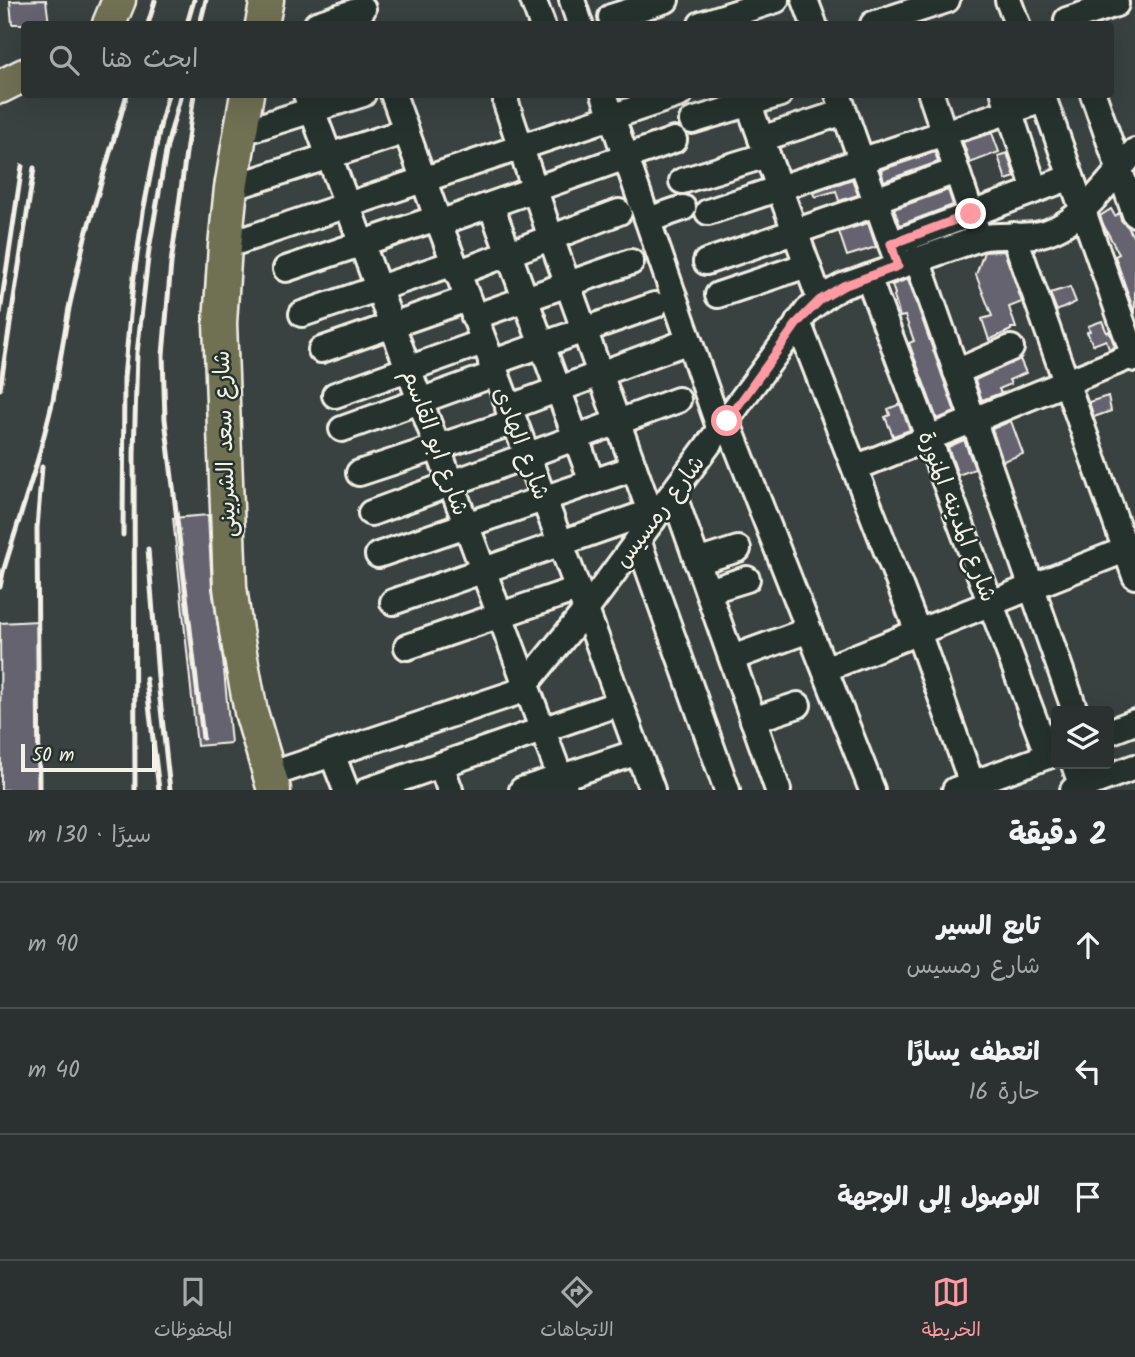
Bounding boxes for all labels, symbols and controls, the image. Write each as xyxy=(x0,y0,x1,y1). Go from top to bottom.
search box xyxy=(21,21,1114,98)
text: ابحث هنا xyxy=(101,39,198,81)
icon: search xyxy=(45,41,83,79)
route end xyxy=(955,198,986,229)
street label: شارع سعد الشربينى xyxy=(205,350,247,538)
street label: شارع ابو القاسم xyxy=(391,364,477,521)
street label: شارع الهادى xyxy=(482,382,558,506)
route start xyxy=(711,405,742,436)
street label: شارع المدينه المنورة xyxy=(907,426,1005,608)
street label: شارع رمسيس xyxy=(606,448,715,576)
map controls xyxy=(1051,706,1114,769)
button: layers xyxy=(1051,706,1114,769)
scale bar xyxy=(21,741,156,773)
text: 50 m xyxy=(32,741,74,771)
text: 2 دقيقة xyxy=(1009,812,1107,860)
text: سيرًا · 130 m xyxy=(28,818,151,854)
text: تابع السير xyxy=(937,906,1040,948)
icon: ahead xyxy=(1069,926,1107,964)
text: 90 m xyxy=(28,927,78,963)
text: شارع رمسيس xyxy=(907,949,1040,985)
text: انعطف يسارًا xyxy=(907,1032,1040,1074)
icon: left xyxy=(1069,1052,1107,1090)
text: 40 m xyxy=(28,1053,80,1089)
text: حارة 16 xyxy=(968,1075,1040,1111)
text: الوصول إلى الوجهة xyxy=(837,1177,1040,1219)
icon: arrive xyxy=(1069,1178,1107,1216)
tab: المحفوظات xyxy=(154,1273,232,1346)
tab: الاتجاهات xyxy=(540,1273,614,1346)
tab: الخريطة xyxy=(922,1273,981,1346)

